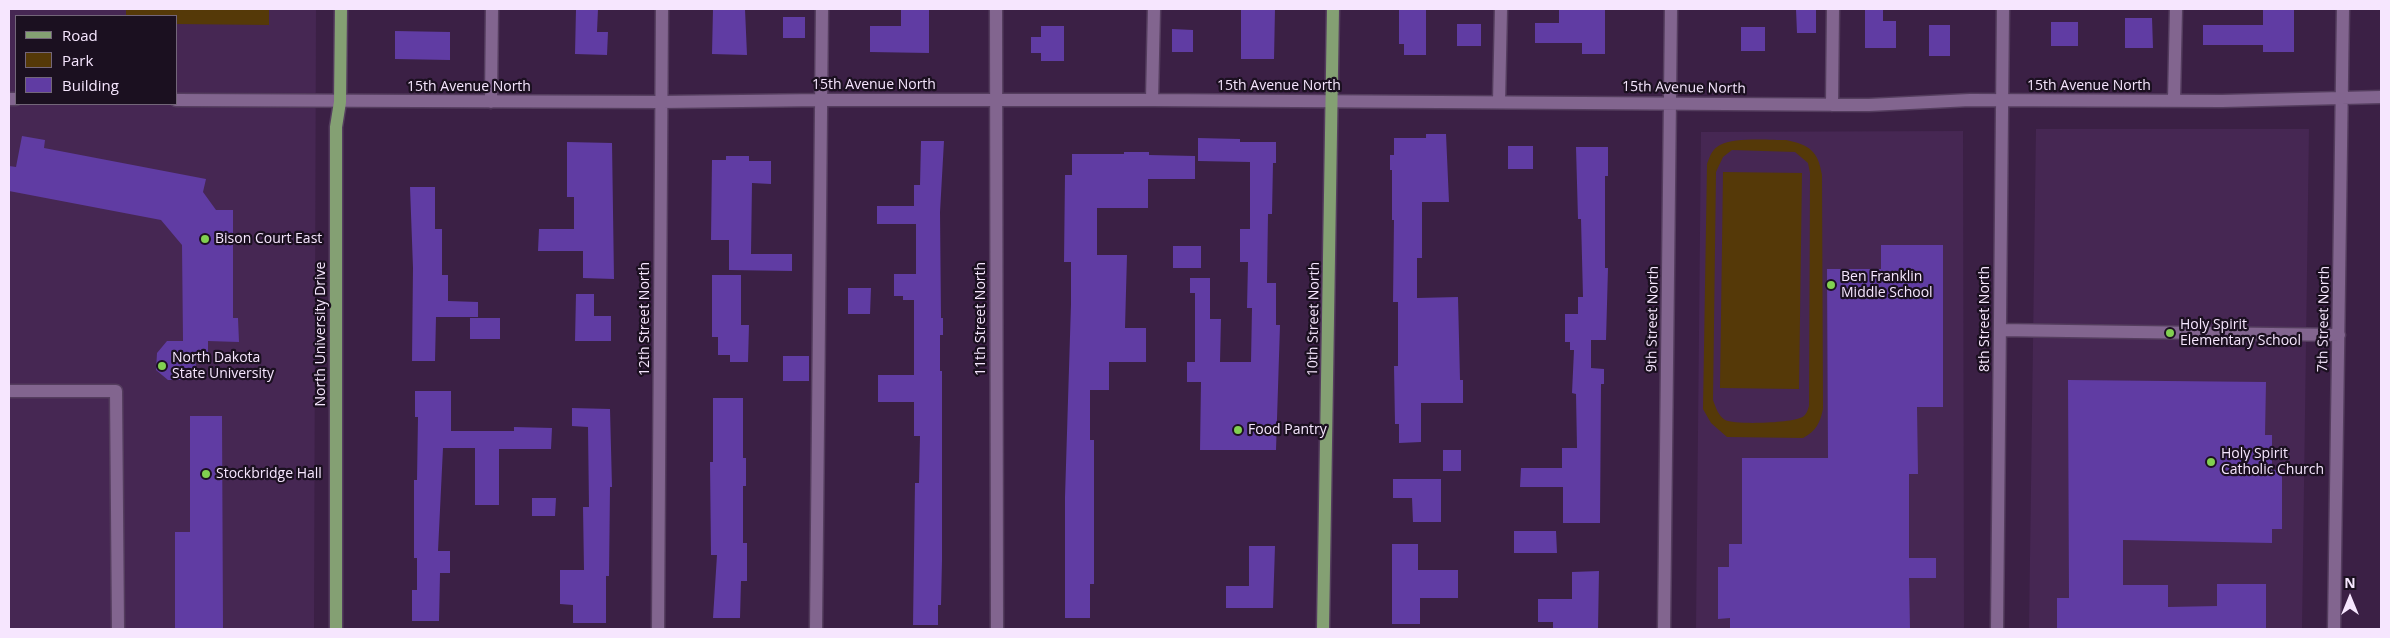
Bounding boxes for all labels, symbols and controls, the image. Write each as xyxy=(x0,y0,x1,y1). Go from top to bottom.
legend xyxy=(15,15,178,105)
text: Road xyxy=(62,25,98,45)
text: Park xyxy=(62,50,93,70)
text: Building xyxy=(62,75,119,95)
street label: 15th Avenue North xyxy=(812,77,936,93)
street label: 15th Avenue North xyxy=(1217,78,1341,94)
street label: 15th Avenue North xyxy=(2027,78,2151,94)
street label: 15th Avenue North xyxy=(407,79,531,95)
street label: 15th Avenue North xyxy=(1622,79,1746,97)
place label: Bison Court East xyxy=(215,231,322,247)
marker: Bison Court East xyxy=(199,233,211,245)
street label: North University Drive xyxy=(313,262,329,406)
street label: 12th Street North xyxy=(637,262,653,376)
street label: 11th Street North xyxy=(973,262,989,376)
street label: 10th Street North xyxy=(1305,262,1323,376)
street label: 9th Street North xyxy=(1644,266,1662,372)
street label: 8th Street North xyxy=(1977,266,1993,372)
street label: 7th Street North xyxy=(2315,266,2333,372)
place label: Ben Franklin Middle School xyxy=(1841,269,1933,302)
marker: Ben Franklin Middle School xyxy=(1825,279,1837,291)
place label: Holy Spirit Elementary School xyxy=(2180,317,2301,350)
marker: Holy Spirit Elementary School xyxy=(2164,327,2176,339)
place label: North Dakota State University xyxy=(172,350,274,382)
marker: North Dakota State University xyxy=(156,360,168,372)
place label: Food Pantry xyxy=(1248,422,1327,438)
marker: Food Pantry xyxy=(1232,424,1244,436)
place label: Holy Spirit Catholic Church xyxy=(2221,446,2324,478)
marker: Holy Spirit Catholic Church xyxy=(2205,456,2217,468)
place label: Stockbridge Hall xyxy=(216,466,322,482)
marker: Stockbridge Hall xyxy=(200,468,212,480)
north arrow xyxy=(2325,573,2375,623)
text: N xyxy=(2344,573,2356,592)

